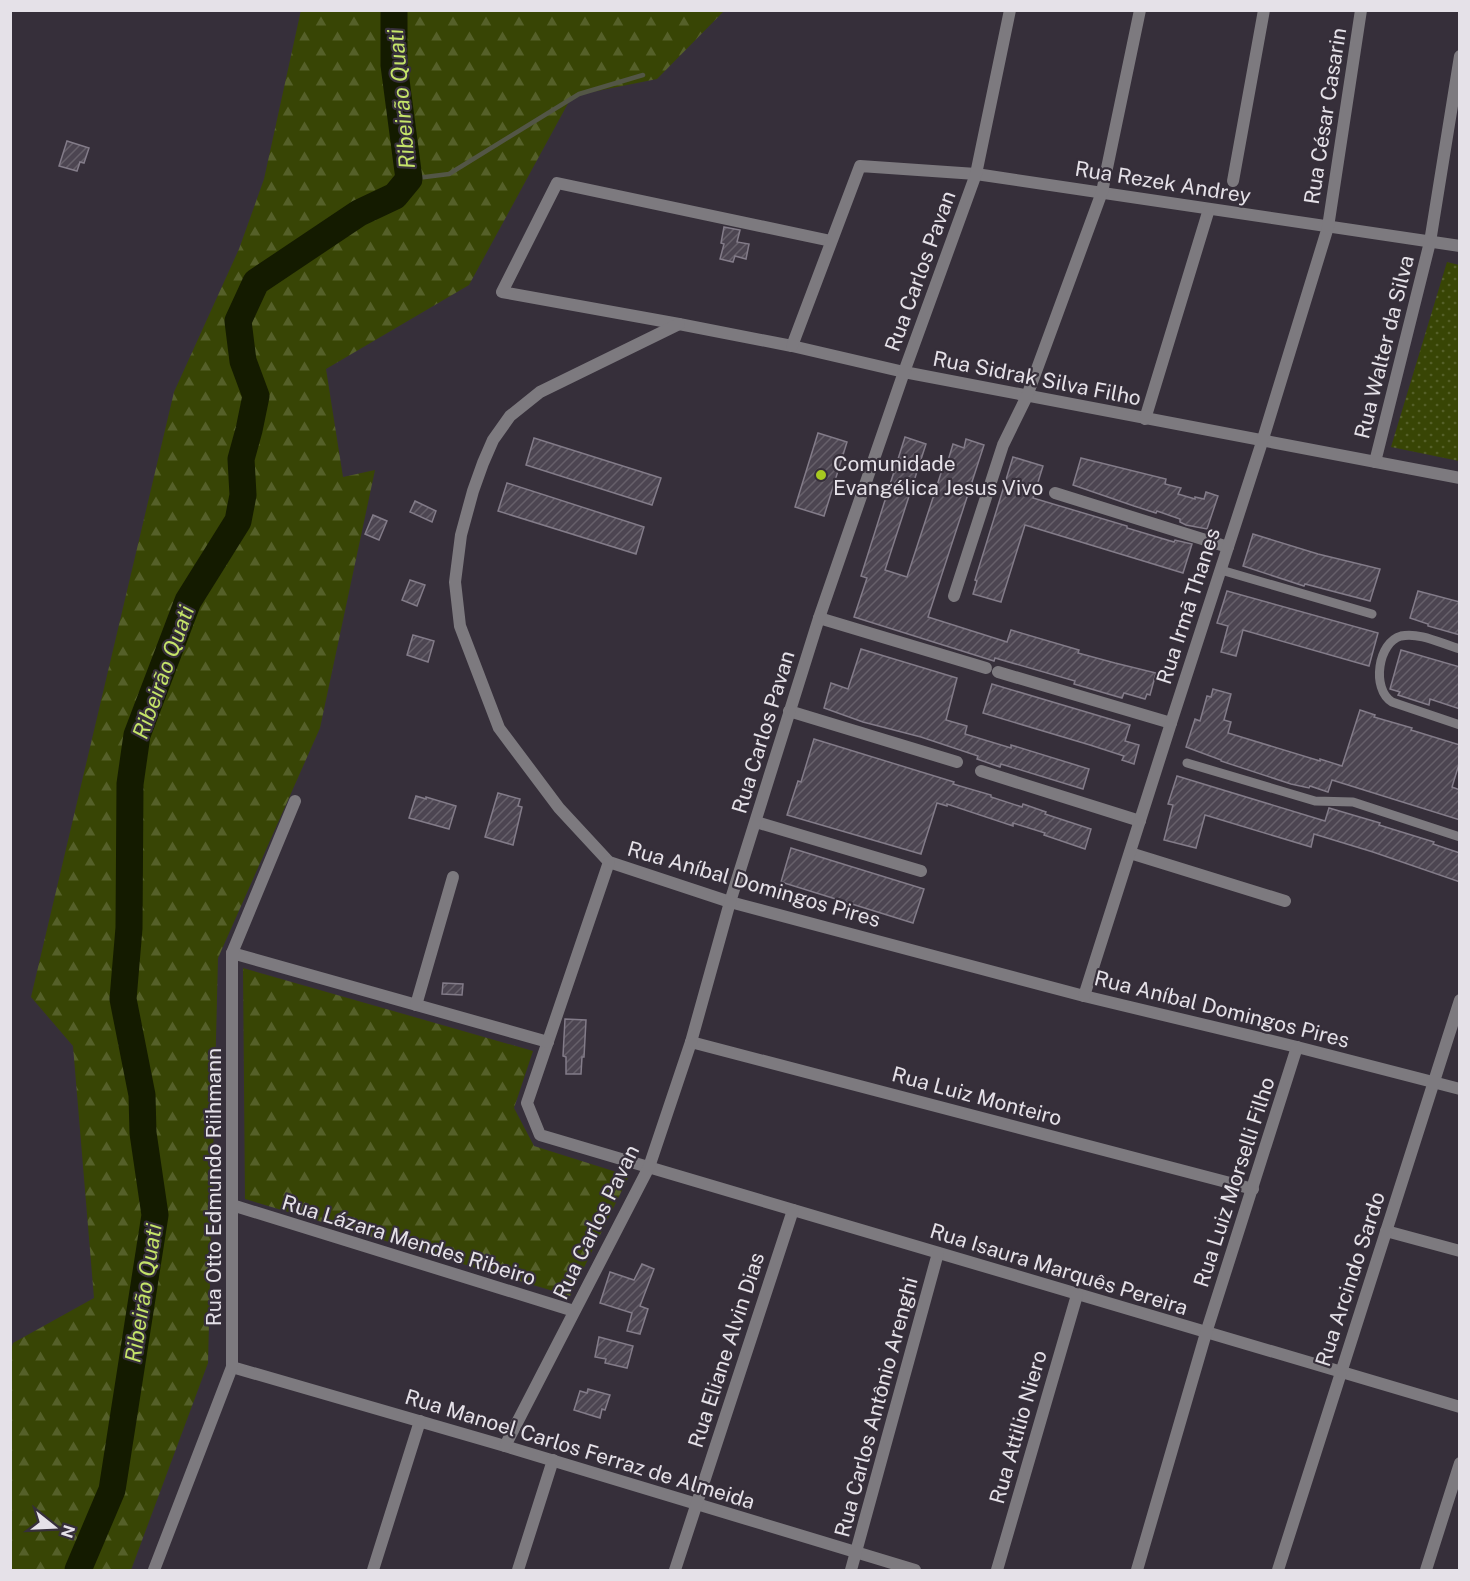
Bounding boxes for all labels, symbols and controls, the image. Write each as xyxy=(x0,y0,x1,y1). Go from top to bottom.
street label: Rua César Casarin xyxy=(1299,26,1351,206)
water label: Ribeirão Quati xyxy=(382,27,420,170)
street label: Rua Rezek Andrey xyxy=(1073,156,1253,208)
street label: Rua Carlos Pavan xyxy=(879,187,961,355)
street label: Rua Walter da Silva xyxy=(1349,253,1419,441)
street label: Rua Sidrak Silva Filho xyxy=(931,346,1143,410)
place label: Comunidade Evangélica Jesus Vivo xyxy=(833,451,1043,500)
marker: Comunidade Evangélica Jesus Vivo xyxy=(814,468,828,482)
street label: Rua Irmã Thanes xyxy=(1151,525,1225,687)
water label: Ribeirão Quati xyxy=(127,601,199,742)
street label: Rua Carlos Pavan xyxy=(726,648,800,816)
street label: Rua Aníbal Domingos Pires xyxy=(625,836,883,932)
street label: Rua Aníbal Domingos Pires xyxy=(1092,965,1352,1053)
street label: Rua Otto Edmundo Riihmann xyxy=(201,1048,226,1326)
street label: Rua Luiz Monteiro xyxy=(889,1061,1065,1131)
street label: Rua Luiz Morselli Filho xyxy=(1188,1074,1280,1290)
street label: Rua Carlos Pavan xyxy=(548,1141,644,1303)
street label: Rua Lázara Mendes Ribeiro xyxy=(279,1189,539,1291)
street label: Rua Arcindo Sardo xyxy=(1310,1189,1390,1369)
street label: Rua Isaura Marquês Pereira xyxy=(927,1218,1191,1320)
water label: Ribeirão Quati xyxy=(119,1221,167,1364)
street label: Rua Eliane Alvin Dias xyxy=(683,1249,769,1451)
street label: Rua Carlos Antônio Arenghi xyxy=(829,1274,923,1540)
street label: Rua Attilio Niero xyxy=(984,1347,1052,1507)
street label: Rua Manoel Carlos Ferraz de Almeida xyxy=(402,1384,758,1514)
north arrow xyxy=(24,1497,84,1557)
text: N xyxy=(57,1523,79,1540)

